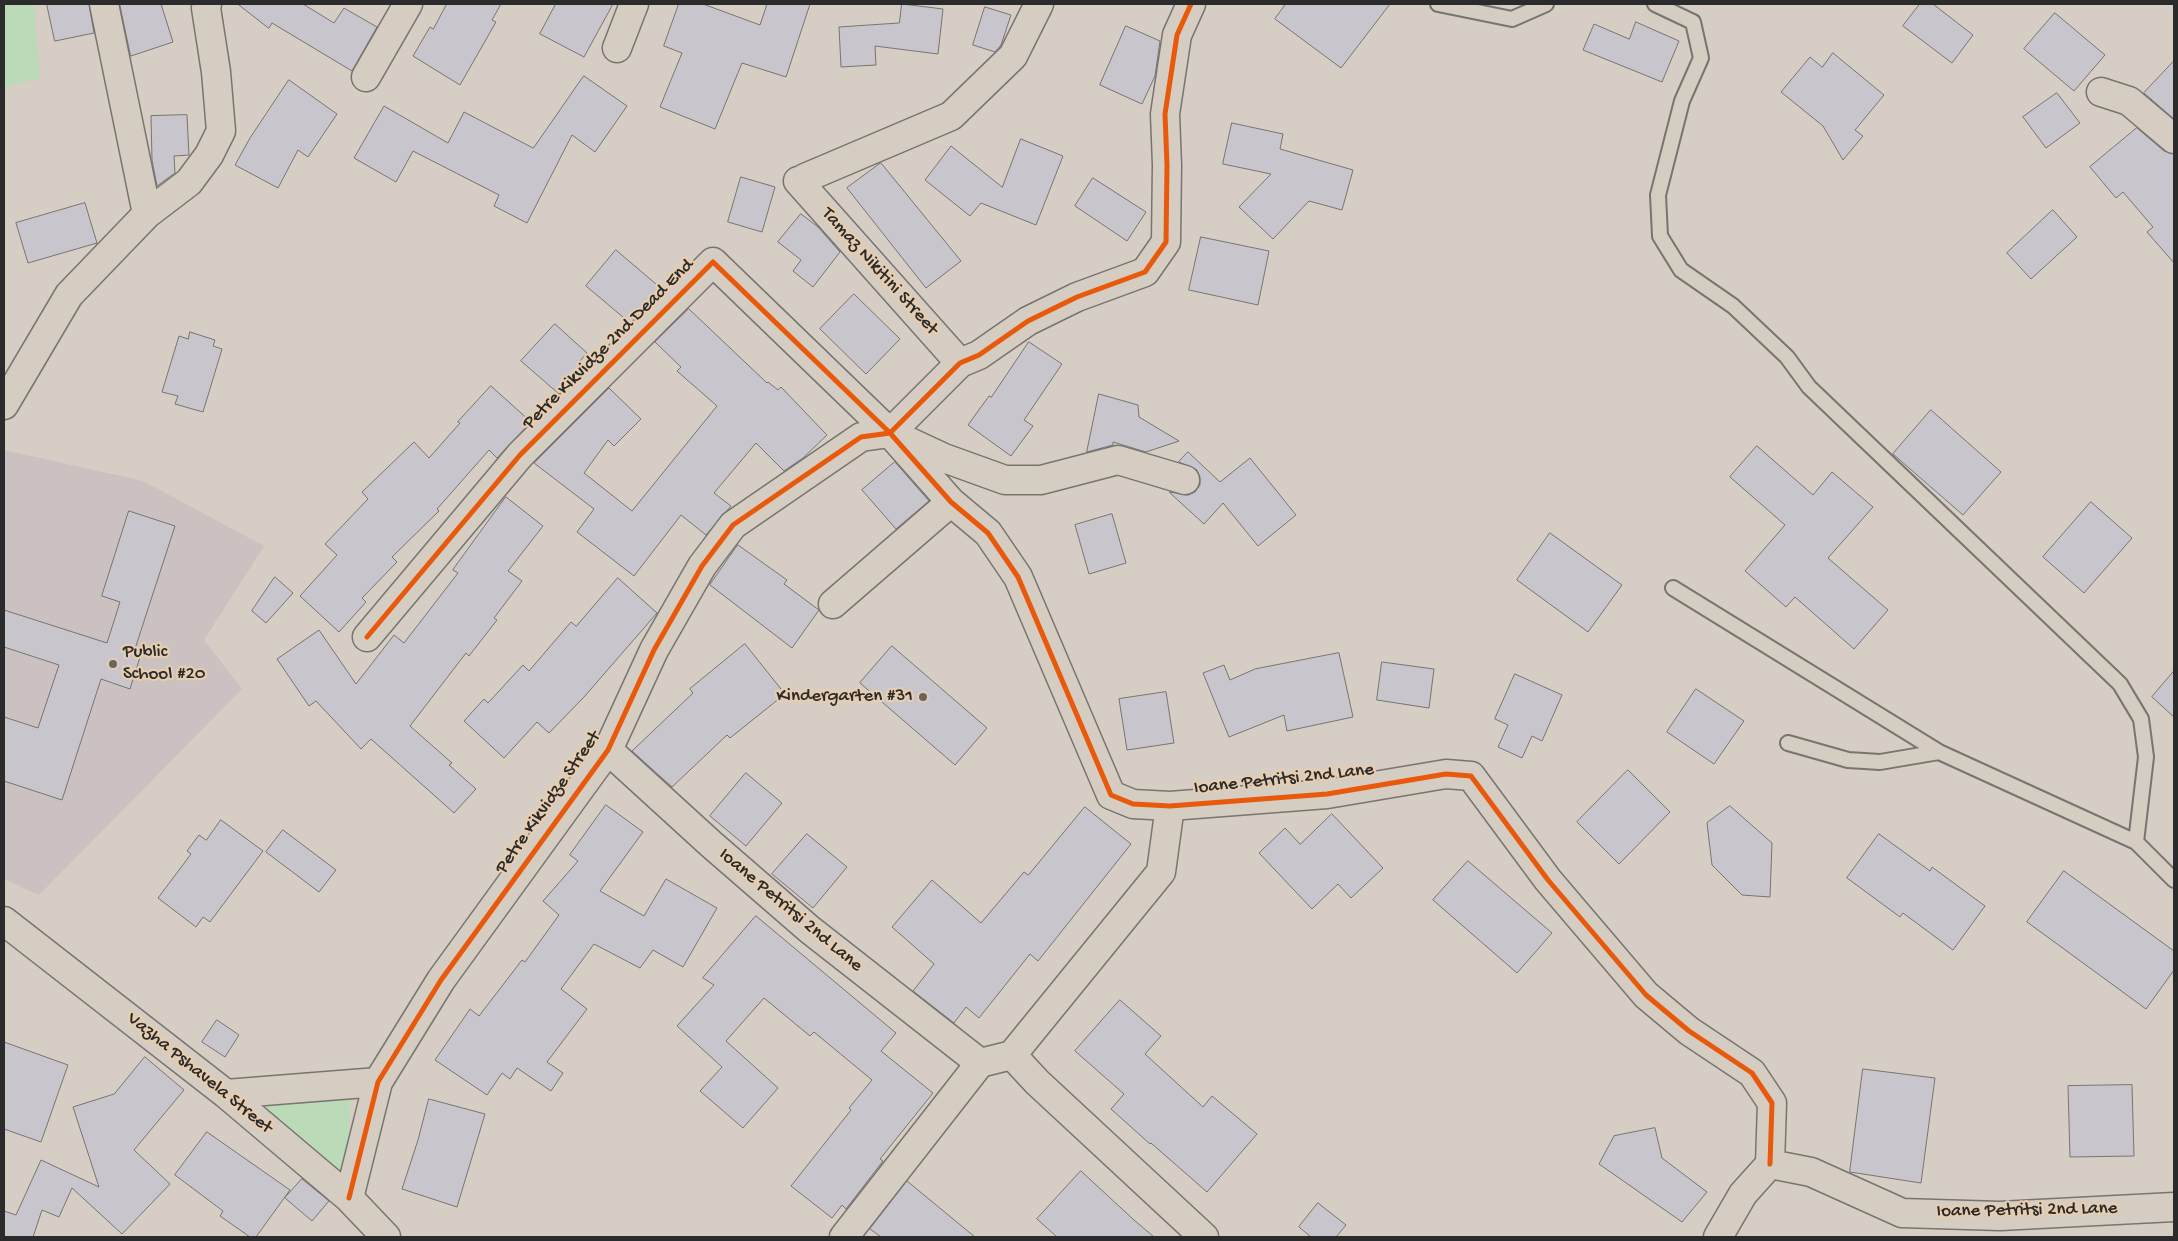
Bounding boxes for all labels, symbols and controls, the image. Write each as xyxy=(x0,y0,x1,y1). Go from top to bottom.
street label: Tamaz Nikitini Street xyxy=(816,203,942,341)
street label: Petre Kikvidze 2nd Dead End xyxy=(519,255,699,435)
place label: Public School #20 xyxy=(123,642,206,686)
marker: Public School #20 xyxy=(107,658,119,670)
place label: Kindergarten #31 xyxy=(776,686,913,708)
marker: Kindergarten #31 xyxy=(917,691,929,703)
street label: Petre Kikvidze Street xyxy=(491,727,607,879)
street label: Ioane Petritsi 2nd Lane xyxy=(1193,759,1375,801)
street label: Ioane Petritsi 2nd Lane xyxy=(713,844,867,978)
street label: Vazha Pshavela Street xyxy=(121,1008,277,1140)
street label: Ioane Petritsi 2nd Lane xyxy=(1936,1198,2118,1224)

